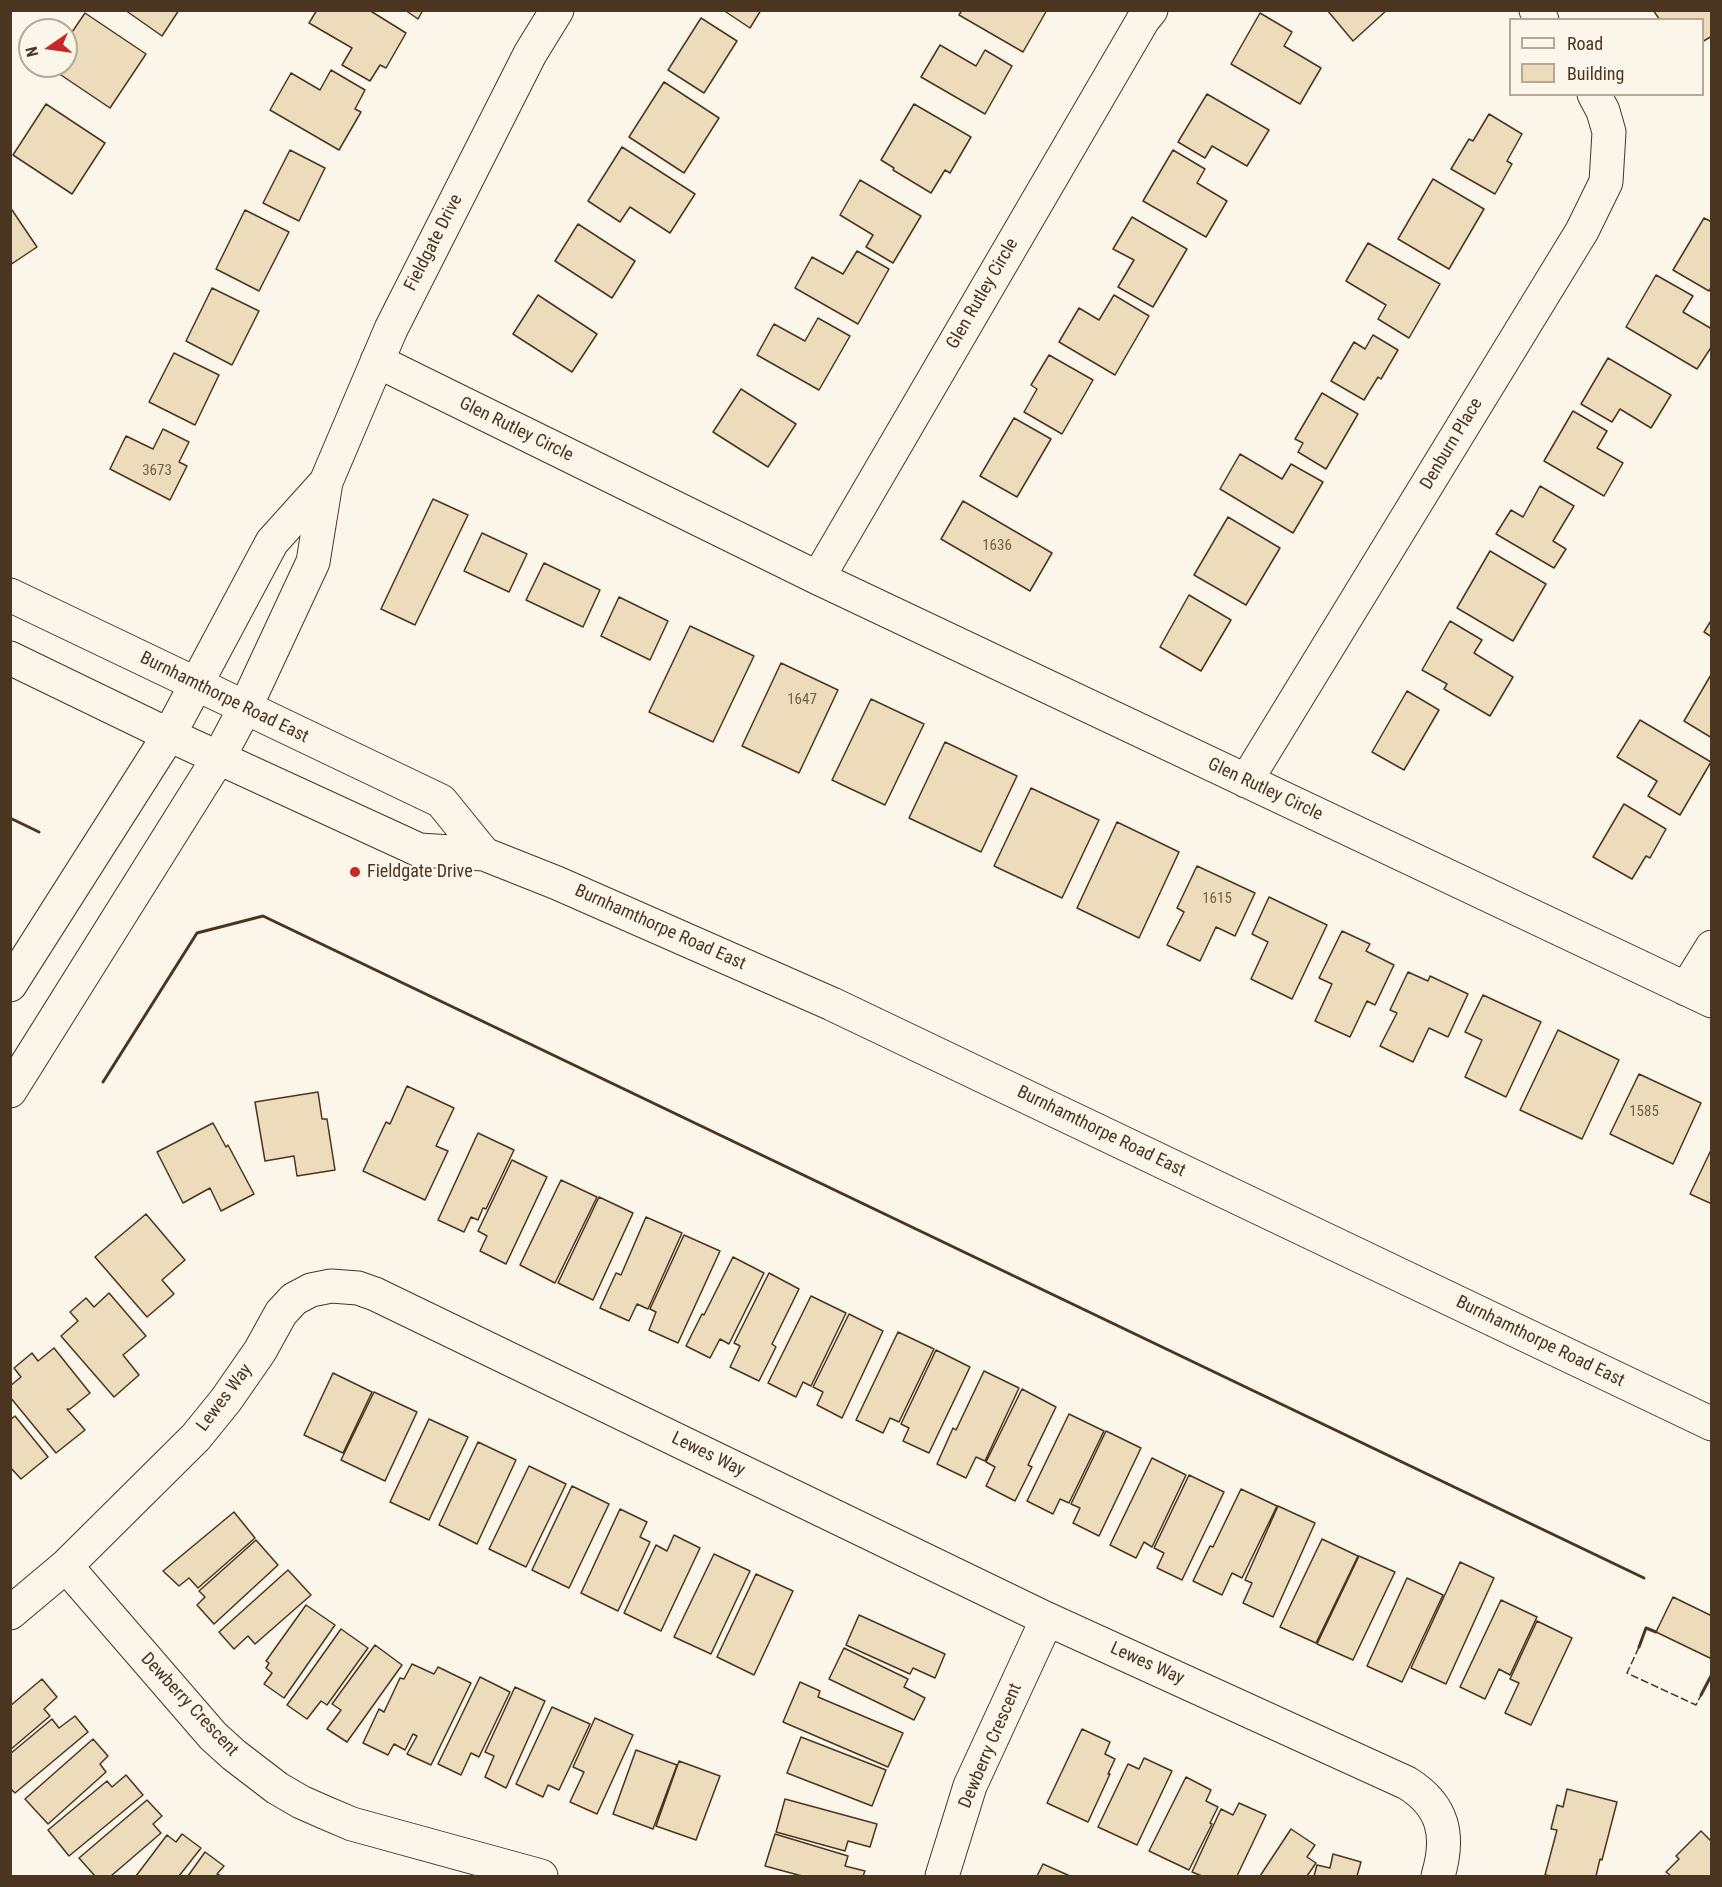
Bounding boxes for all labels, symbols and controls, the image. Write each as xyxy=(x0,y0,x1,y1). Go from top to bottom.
north arrow xyxy=(18,18,78,78)
legend xyxy=(1509,18,1704,96)
text: Road xyxy=(1567,33,1603,54)
text: N xyxy=(22,45,42,59)
text: Building xyxy=(1567,63,1624,84)
street label: Fieldgate Drive xyxy=(400,191,468,295)
street label: Glen Rutley Circle xyxy=(943,235,1023,353)
street label: Glen Rutley Circle xyxy=(455,393,577,467)
street label: Denburn Place xyxy=(1416,394,1488,494)
house number: 3673 xyxy=(142,462,172,480)
house number: 1636 xyxy=(982,537,1012,555)
street label: Burnhamthorpe Road East xyxy=(136,648,312,748)
house number: 1647 xyxy=(787,691,817,709)
street label: Glen Rutley Circle xyxy=(1204,754,1326,826)
place label: Fieldgate Drive xyxy=(367,861,473,883)
marker: Fieldgate Drive xyxy=(348,865,362,879)
street label: Burnhamthorpe Road East xyxy=(571,881,749,975)
house number: 1615 xyxy=(1202,890,1232,908)
street label: Burnhamthorpe Road East xyxy=(1013,1082,1189,1182)
house number: 1585 xyxy=(1629,1103,1659,1121)
street label: Burnhamthorpe Road East xyxy=(1452,1292,1628,1392)
street label: Lewes Way xyxy=(193,1360,257,1436)
street label: Lewes Way xyxy=(668,1428,748,1482)
street label: Lewes Way xyxy=(1107,1638,1187,1690)
street label: Dewberry Crescent xyxy=(136,1649,242,1761)
street label: Dewberry Crescent xyxy=(955,1680,1027,1812)

